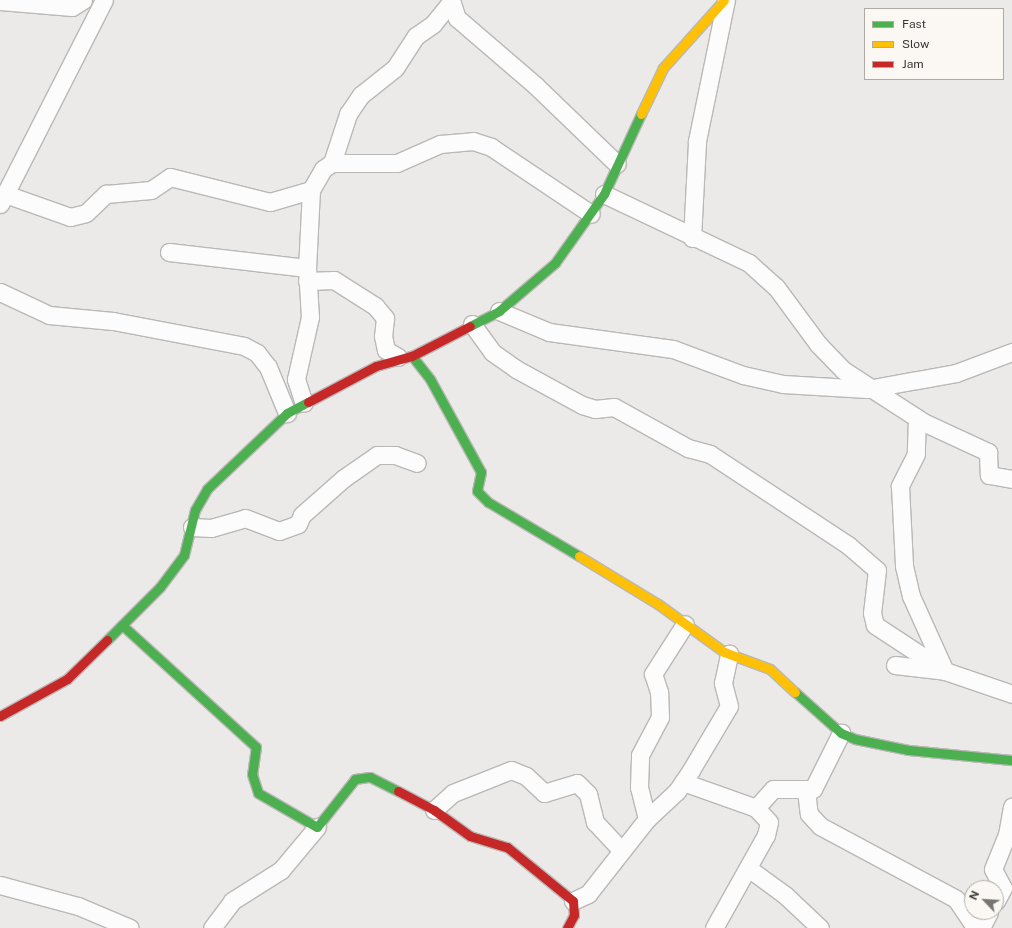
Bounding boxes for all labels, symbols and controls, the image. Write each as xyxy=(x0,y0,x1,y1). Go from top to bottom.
legend xyxy=(864,8,1004,80)
text: Fast xyxy=(902,17,926,31)
text: Slow xyxy=(902,37,929,51)
text: Jam xyxy=(902,57,924,71)
north arrow xyxy=(964,880,1004,920)
text: N xyxy=(967,889,981,902)

